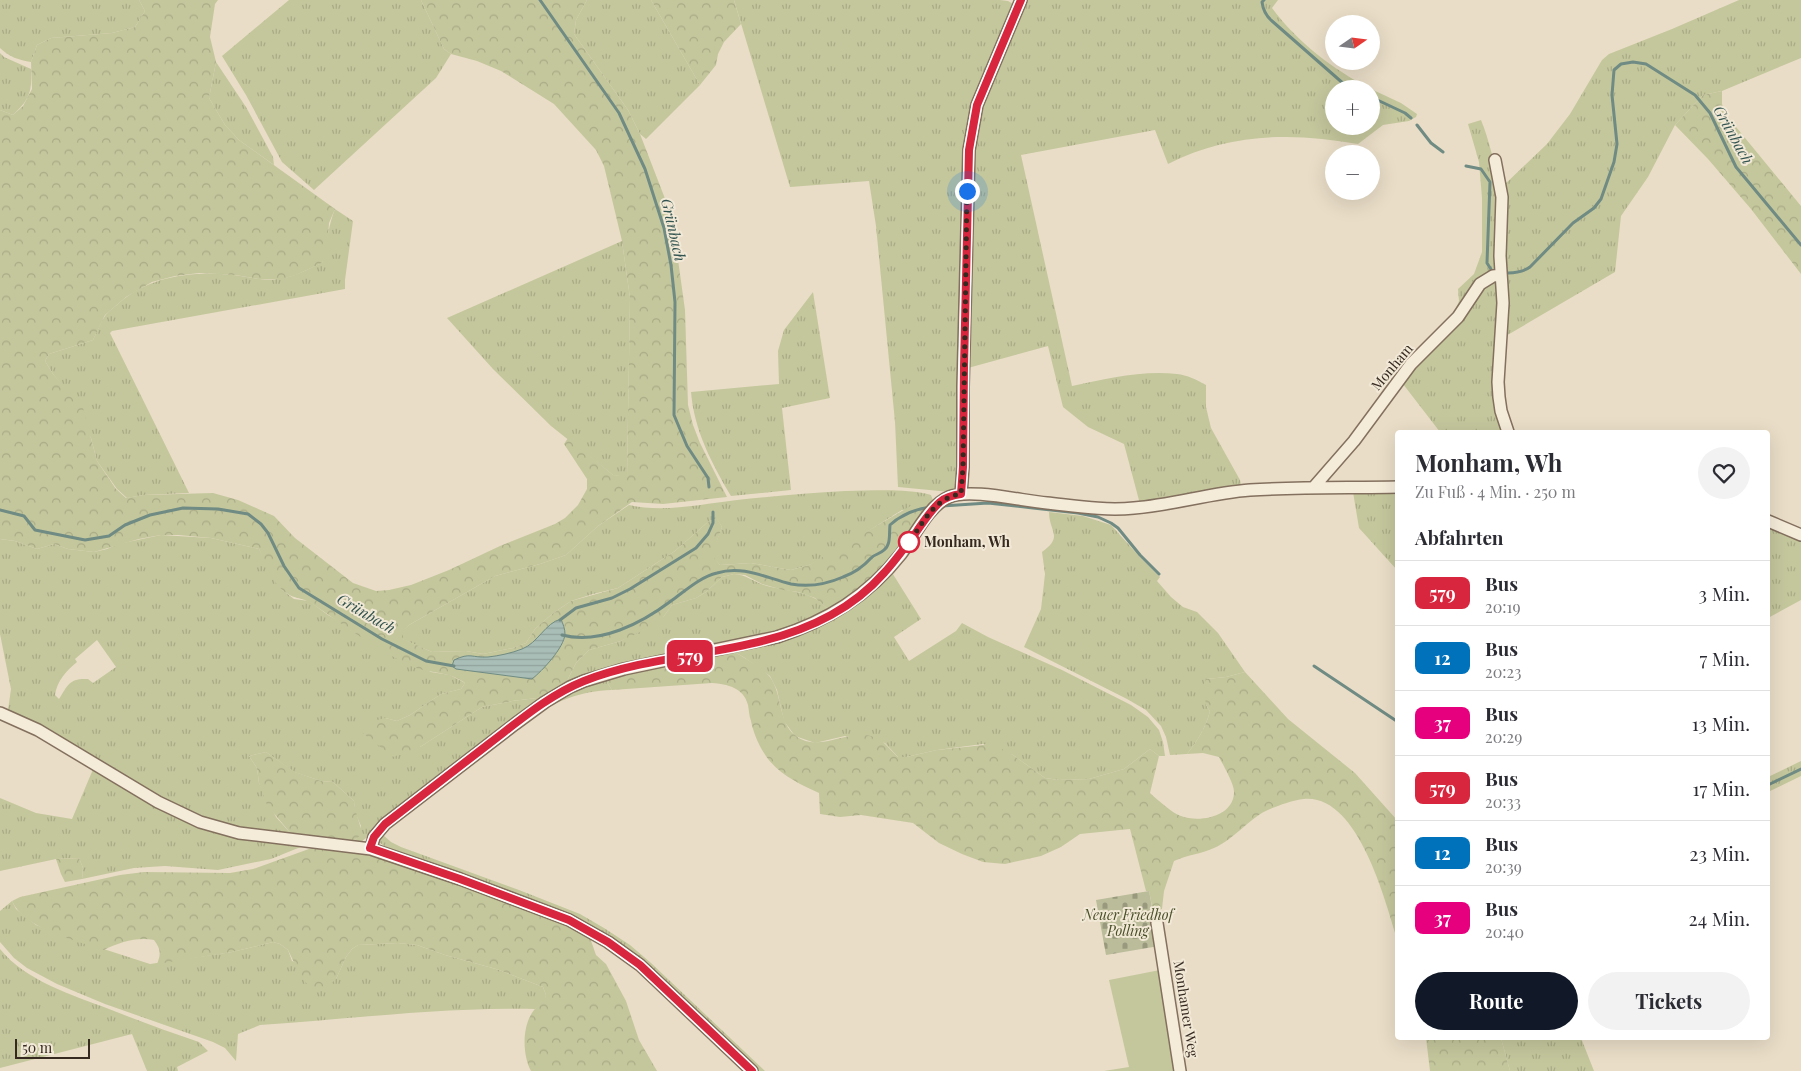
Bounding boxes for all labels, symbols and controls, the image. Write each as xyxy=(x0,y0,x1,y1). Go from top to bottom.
north arrow xyxy=(1325,15,1380,70)
map controls xyxy=(1325,15,1380,200)
button: + xyxy=(1325,80,1380,135)
water label: Grünbach xyxy=(1710,102,1758,167)
button: − xyxy=(1325,145,1380,200)
your location xyxy=(955,179,980,204)
water label: Grünbach xyxy=(657,196,691,263)
street label: Monham xyxy=(1366,339,1417,394)
text: Monham, Wh xyxy=(1415,446,1562,478)
button: heart xyxy=(1698,447,1750,499)
text: Zu Fuß · 4 Min. · 250 m xyxy=(1415,481,1576,502)
text: Abfahrten xyxy=(1415,524,1504,550)
marker: Monham, Wh xyxy=(898,531,920,553)
place label: Monham, Wh xyxy=(924,532,1010,551)
text: Bus xyxy=(1485,570,1518,596)
text: 3 Min. xyxy=(1698,580,1750,606)
text: 579 xyxy=(1429,581,1456,605)
water label: Grünbach xyxy=(334,588,399,638)
text: 20:19 xyxy=(1485,596,1521,617)
text: Bus xyxy=(1485,635,1518,661)
line badge: 579 xyxy=(661,640,719,672)
text: 579 xyxy=(677,644,703,668)
text: 7 Min. xyxy=(1700,645,1750,671)
text: 12 xyxy=(1434,646,1451,670)
text: 20:23 xyxy=(1485,661,1521,682)
text: Bus xyxy=(1485,700,1518,726)
text: 13 Min. xyxy=(1692,710,1750,736)
text: 37 xyxy=(1434,711,1451,735)
text: 20:29 xyxy=(1485,726,1522,747)
text: Bus xyxy=(1485,765,1518,791)
text: 17 Min. xyxy=(1692,775,1750,801)
text: 579 xyxy=(1429,776,1456,800)
text: 20:33 xyxy=(1485,791,1521,812)
text: Bus xyxy=(1485,830,1518,856)
text: 23 Min. xyxy=(1689,840,1750,866)
text: 12 xyxy=(1434,841,1451,865)
text: 20:39 xyxy=(1485,856,1522,877)
text: Bus xyxy=(1485,895,1518,921)
park label: Neuer Friedhof Polling xyxy=(1081,905,1175,940)
text: 24 Min. xyxy=(1689,905,1750,931)
text: 37 xyxy=(1434,906,1451,930)
text: 20:40 xyxy=(1485,921,1524,942)
street label: Monhamer Weg xyxy=(1169,959,1204,1059)
button: Route xyxy=(1415,972,1578,1030)
button: Tickets xyxy=(1588,972,1750,1030)
scale bar xyxy=(15,1036,90,1059)
text: 50 m xyxy=(22,1038,52,1057)

